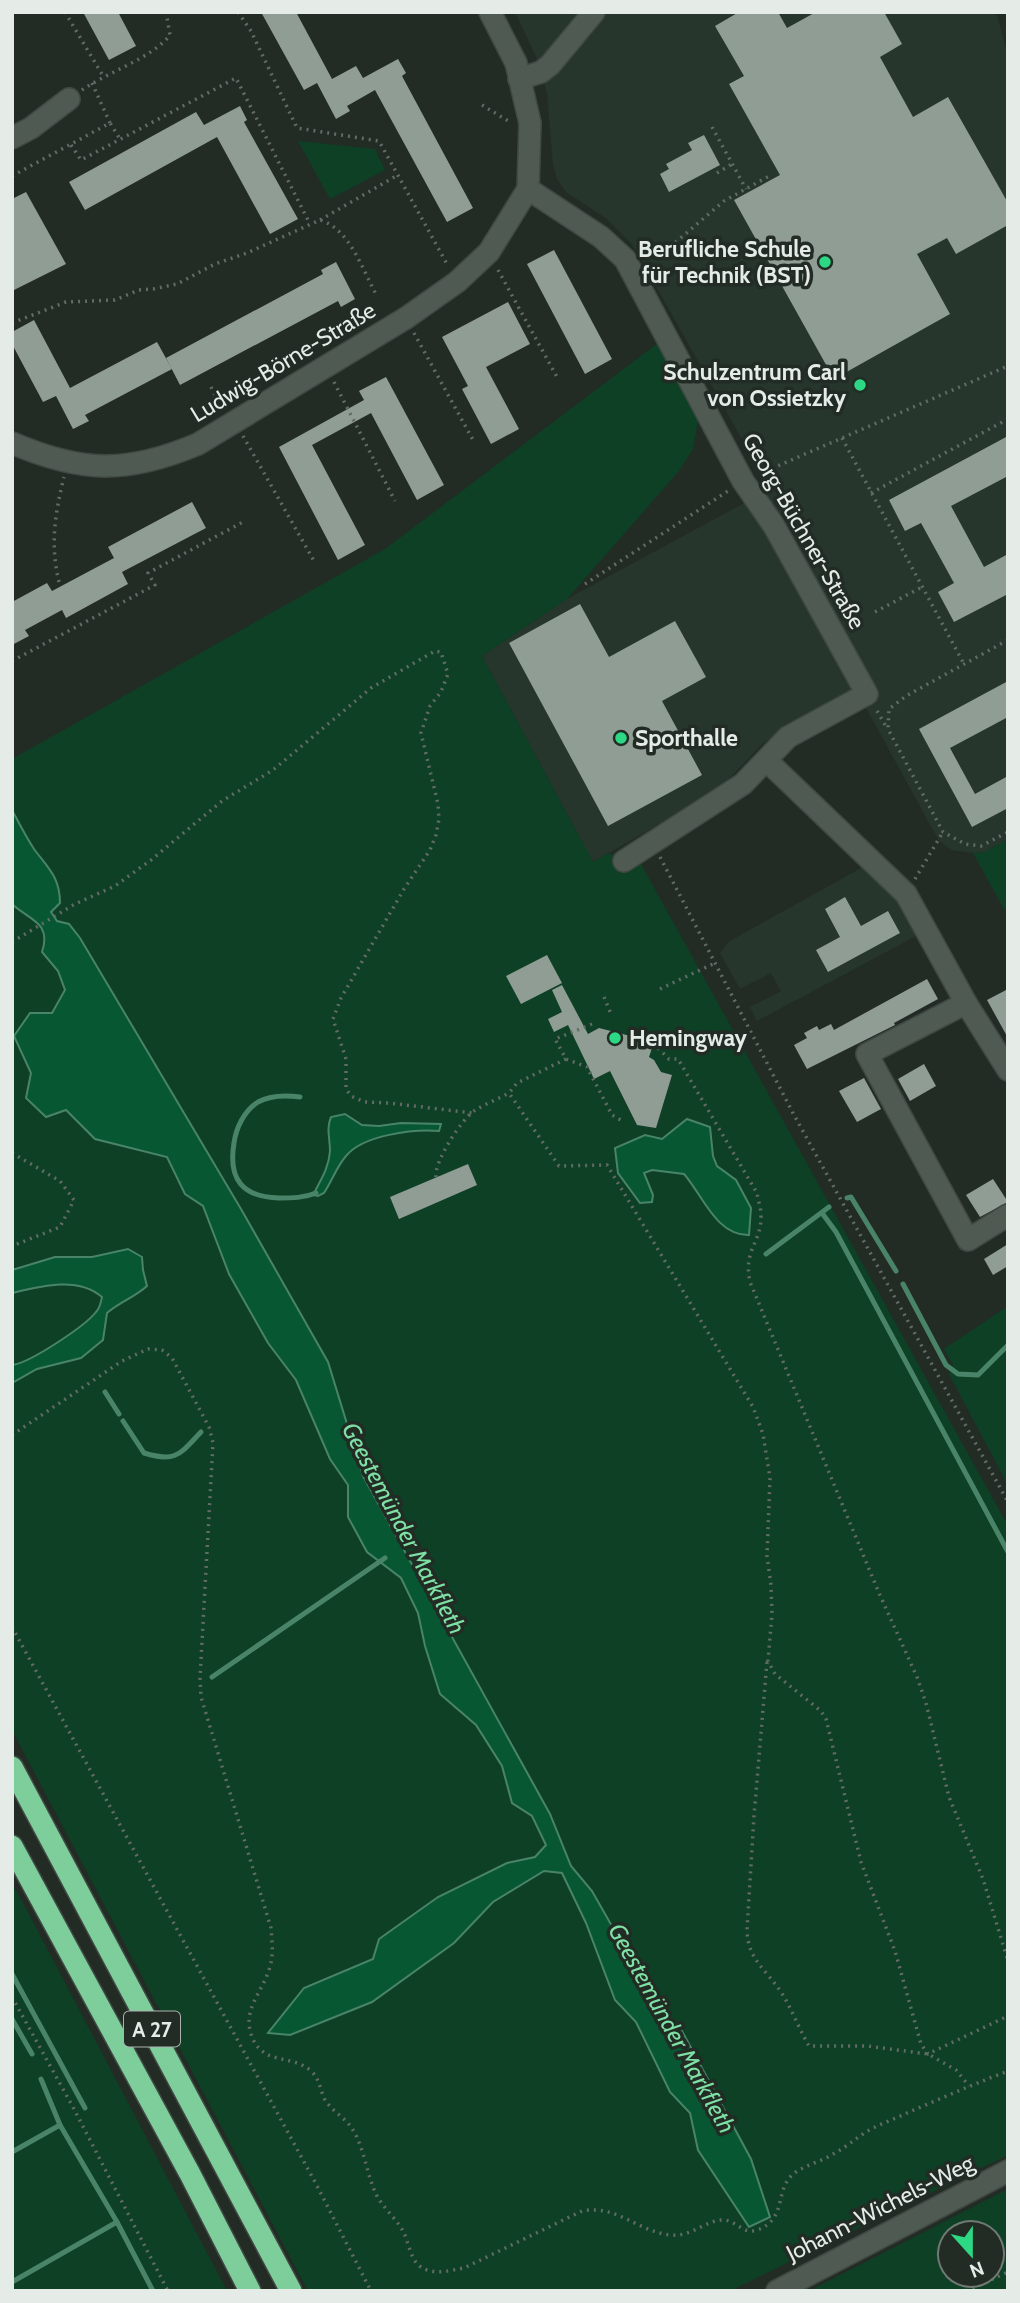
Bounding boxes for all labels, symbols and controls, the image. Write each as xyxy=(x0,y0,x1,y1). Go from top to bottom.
place label: Berufliche Schule für Technik (BST) xyxy=(638,235,811,289)
marker: Berufliche Schule für Technik (BST) xyxy=(817,254,833,270)
street label: Ludwig-Börne-Straße xyxy=(186,296,381,428)
place label: Schulzentrum Carl von Ossietzky xyxy=(663,358,847,412)
marker: Schulzentrum Carl von Ossietzky xyxy=(852,377,868,393)
street label: Georg-Büchner-Straße xyxy=(737,428,872,634)
place label: Sporthalle xyxy=(635,724,738,752)
marker: Sporthalle xyxy=(613,730,629,746)
place label: Hemingway xyxy=(629,1024,748,1052)
marker: Hemingway xyxy=(607,1030,623,1046)
water label: Geestemünder Markfleth xyxy=(336,1417,472,1639)
water label: Geestemünder Markfleth xyxy=(602,1918,742,2138)
road number: A 27 xyxy=(124,2011,180,2046)
street label: Johann-Wichels-Weg xyxy=(781,2148,979,2268)
north arrow xyxy=(936,2219,1006,2289)
text: N xyxy=(967,2256,987,2283)

